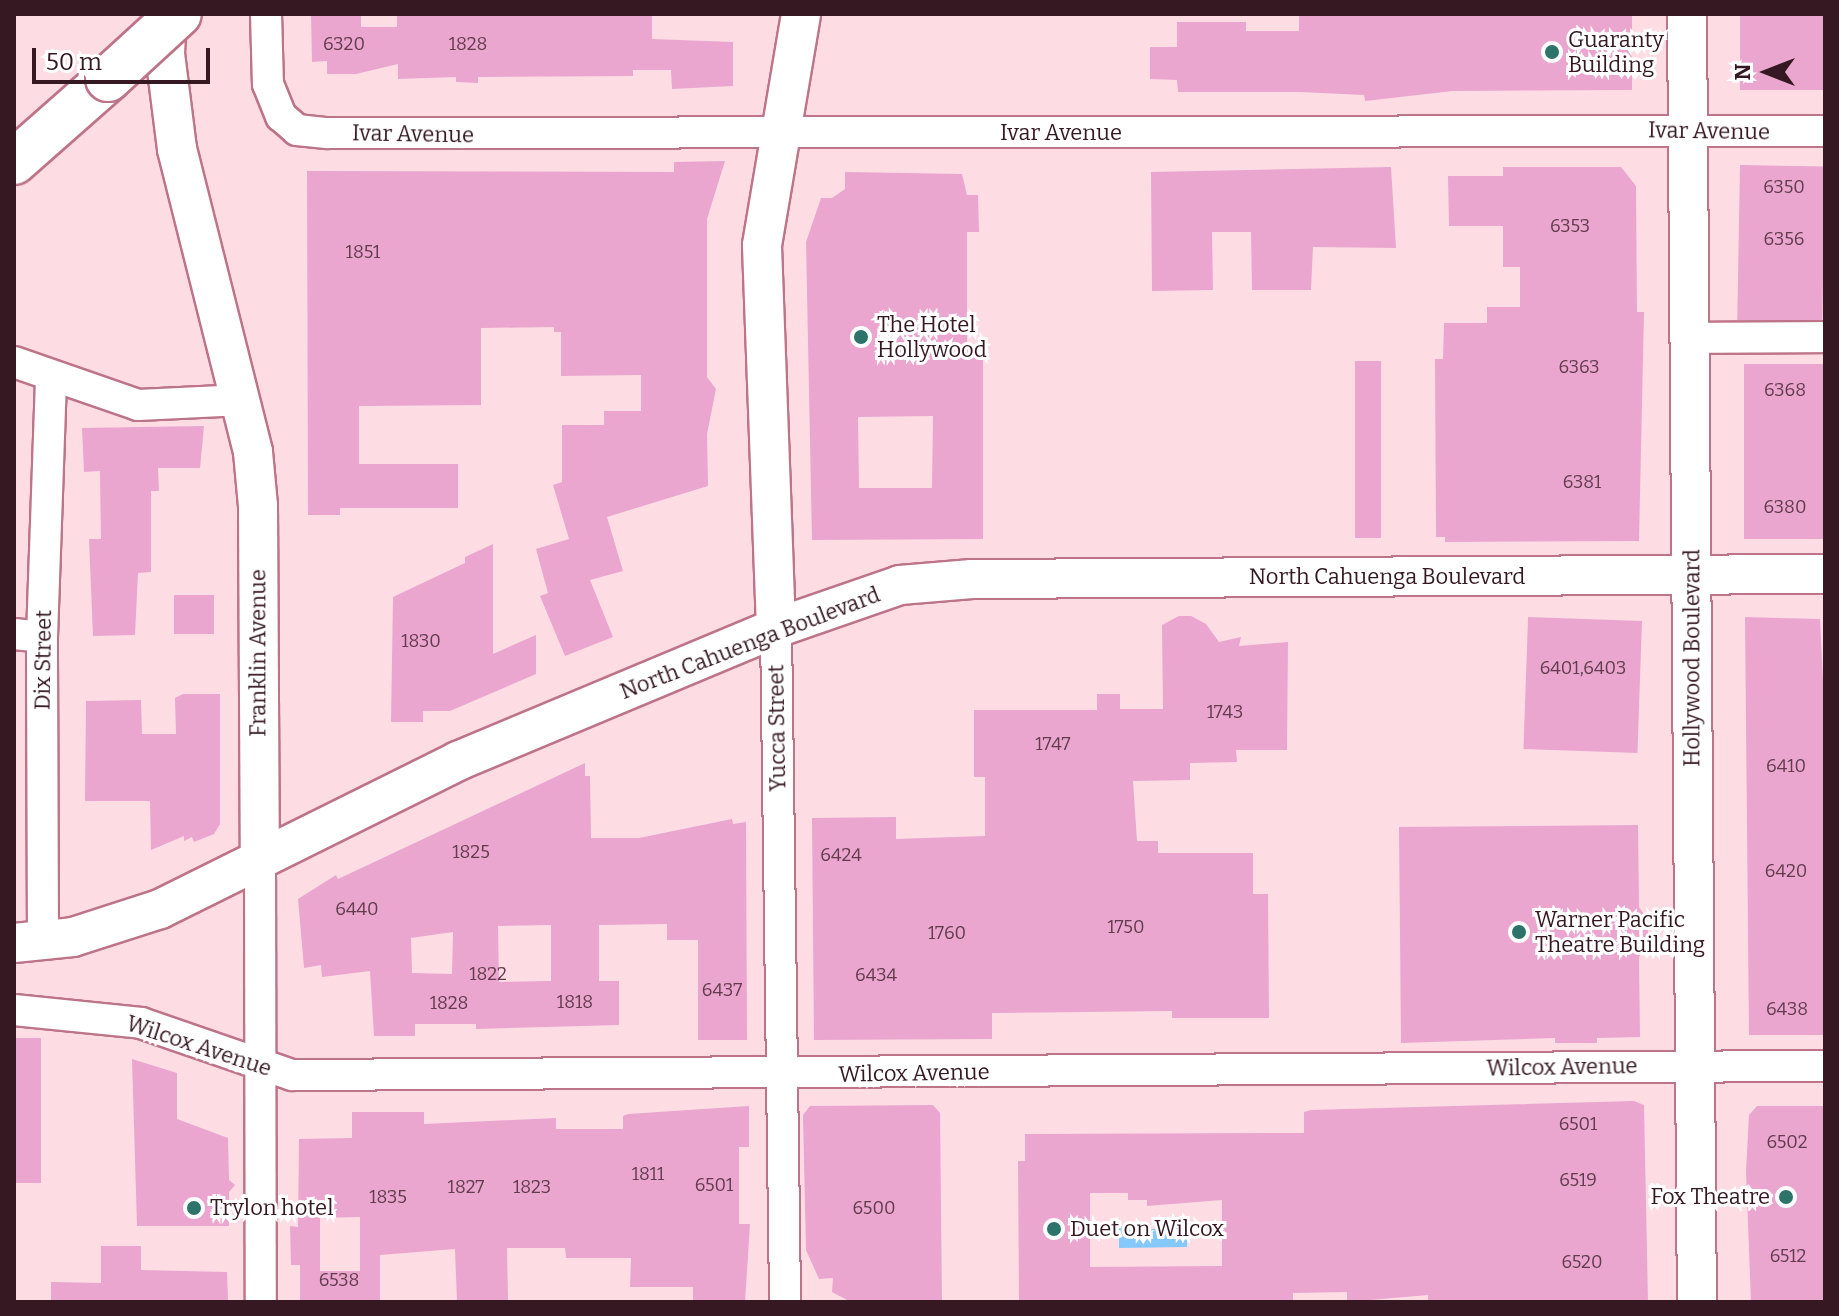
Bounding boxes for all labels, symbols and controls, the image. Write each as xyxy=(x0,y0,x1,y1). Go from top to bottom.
place label: Guaranty Building xyxy=(1568,26,1664,78)
scale bar xyxy=(36,32,214,82)
north arrow xyxy=(1727,32,1807,112)
house number: 6320 xyxy=(323,33,365,55)
house number: 1828 xyxy=(449,33,487,55)
marker: Guaranty Building xyxy=(1543,43,1561,61)
text: 50 m xyxy=(46,48,102,76)
text: N xyxy=(1729,64,1756,81)
street label: Ivar Avenue xyxy=(1648,117,1770,145)
street label: Ivar Avenue xyxy=(352,120,474,148)
street label: Ivar Avenue xyxy=(1000,120,1122,146)
house number: 6350 xyxy=(1763,176,1805,198)
house number: 6353 xyxy=(1550,215,1590,237)
house number: 6356 xyxy=(1764,228,1804,250)
house number: 1851 xyxy=(346,241,380,263)
place label: The Hotel Hollywood xyxy=(877,311,987,362)
marker: The Hotel Hollywood xyxy=(852,328,870,346)
house number: 6363 xyxy=(1558,356,1600,378)
house number: 6368 xyxy=(1764,379,1806,401)
house number: 6381 xyxy=(1563,471,1601,493)
house number: 6380 xyxy=(1764,496,1806,518)
street label: Hollywood Boulevard xyxy=(1679,549,1705,767)
street label: North Cahuenga Boulevard xyxy=(1249,564,1525,590)
street label: Franklin Avenue xyxy=(245,569,271,737)
street label: North Cahuenga Boulevard xyxy=(616,581,884,705)
street label: Dix Street xyxy=(29,610,57,710)
house number: 1830 xyxy=(401,630,441,652)
house number: 6401,6403 xyxy=(1540,657,1626,679)
street label: Yucca Street xyxy=(763,664,791,792)
house number: 1743 xyxy=(1207,701,1243,723)
house number: 1747 xyxy=(1035,733,1071,755)
house number: 6410 xyxy=(1766,755,1806,777)
house number: 1825 xyxy=(452,841,490,863)
house number: 6424 xyxy=(820,844,862,866)
house number: 6420 xyxy=(1765,860,1807,882)
house number: 6440 xyxy=(335,898,379,920)
place label: Warner Pacific Theatre Building xyxy=(1535,906,1705,958)
house number: 1750 xyxy=(1107,916,1145,938)
house number: 1760 xyxy=(928,922,966,944)
marker: Warner Pacific Theatre Building xyxy=(1510,923,1528,941)
house number: 1822 xyxy=(469,963,507,985)
house number: 6434 xyxy=(855,964,897,986)
house number: 6437 xyxy=(702,979,742,1001)
house number: 1818 xyxy=(557,991,593,1013)
house number: 1828 xyxy=(430,992,468,1014)
house number: 6438 xyxy=(1766,998,1808,1020)
street label: Wilcox Avenue xyxy=(123,1010,275,1082)
street label: Wilcox Avenue xyxy=(1486,1052,1638,1082)
street label: Wilcox Avenue xyxy=(838,1058,990,1088)
house number: 6501 xyxy=(1559,1113,1597,1135)
house number: 6502 xyxy=(1766,1131,1808,1153)
house number: 1811 xyxy=(632,1163,664,1185)
house number: 6519 xyxy=(1559,1169,1597,1191)
house number: 6501 xyxy=(695,1174,733,1196)
house number: 1827 xyxy=(448,1176,484,1198)
house number: 1823 xyxy=(513,1176,551,1198)
place label: Fox Theatre xyxy=(1651,1184,1770,1210)
house number: 1835 xyxy=(369,1186,407,1208)
marker: Fox Theatre xyxy=(1777,1188,1795,1206)
place label: Trylon hotel xyxy=(210,1195,333,1221)
house number: 6500 xyxy=(853,1197,895,1219)
marker: Trylon hotel xyxy=(185,1199,203,1217)
place label: Duet on Wilcox xyxy=(1070,1216,1224,1242)
marker: Duet on Wilcox xyxy=(1045,1220,1063,1238)
house number: 6512 xyxy=(1770,1245,1806,1267)
house number: 6520 xyxy=(1562,1251,1602,1273)
house number: 6538 xyxy=(319,1269,359,1291)

